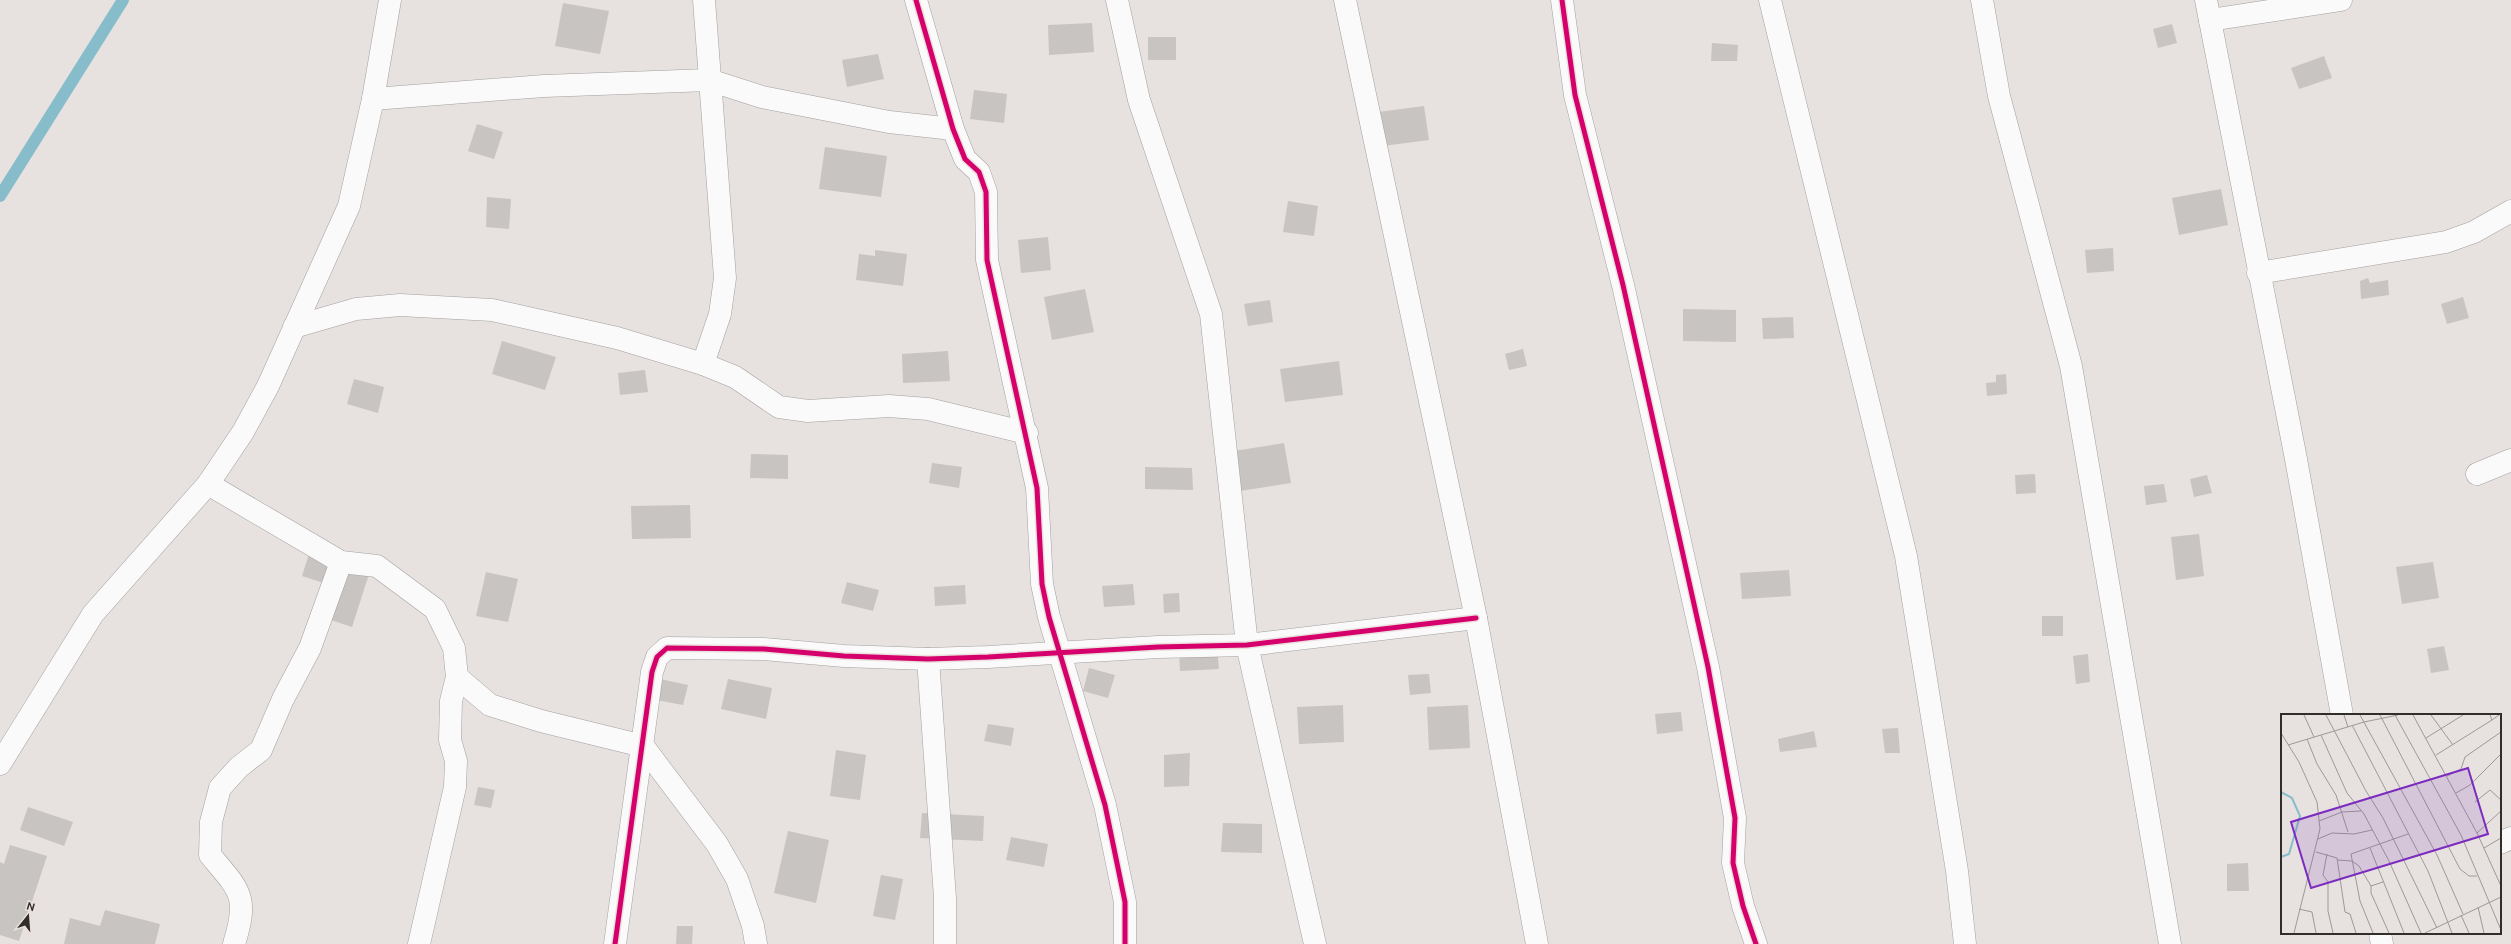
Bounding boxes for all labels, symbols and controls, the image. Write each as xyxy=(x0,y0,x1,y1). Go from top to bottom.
inset map xyxy=(2281,714,2501,934)
north arrow xyxy=(8,896,48,936)
text: N xyxy=(25,899,37,913)

